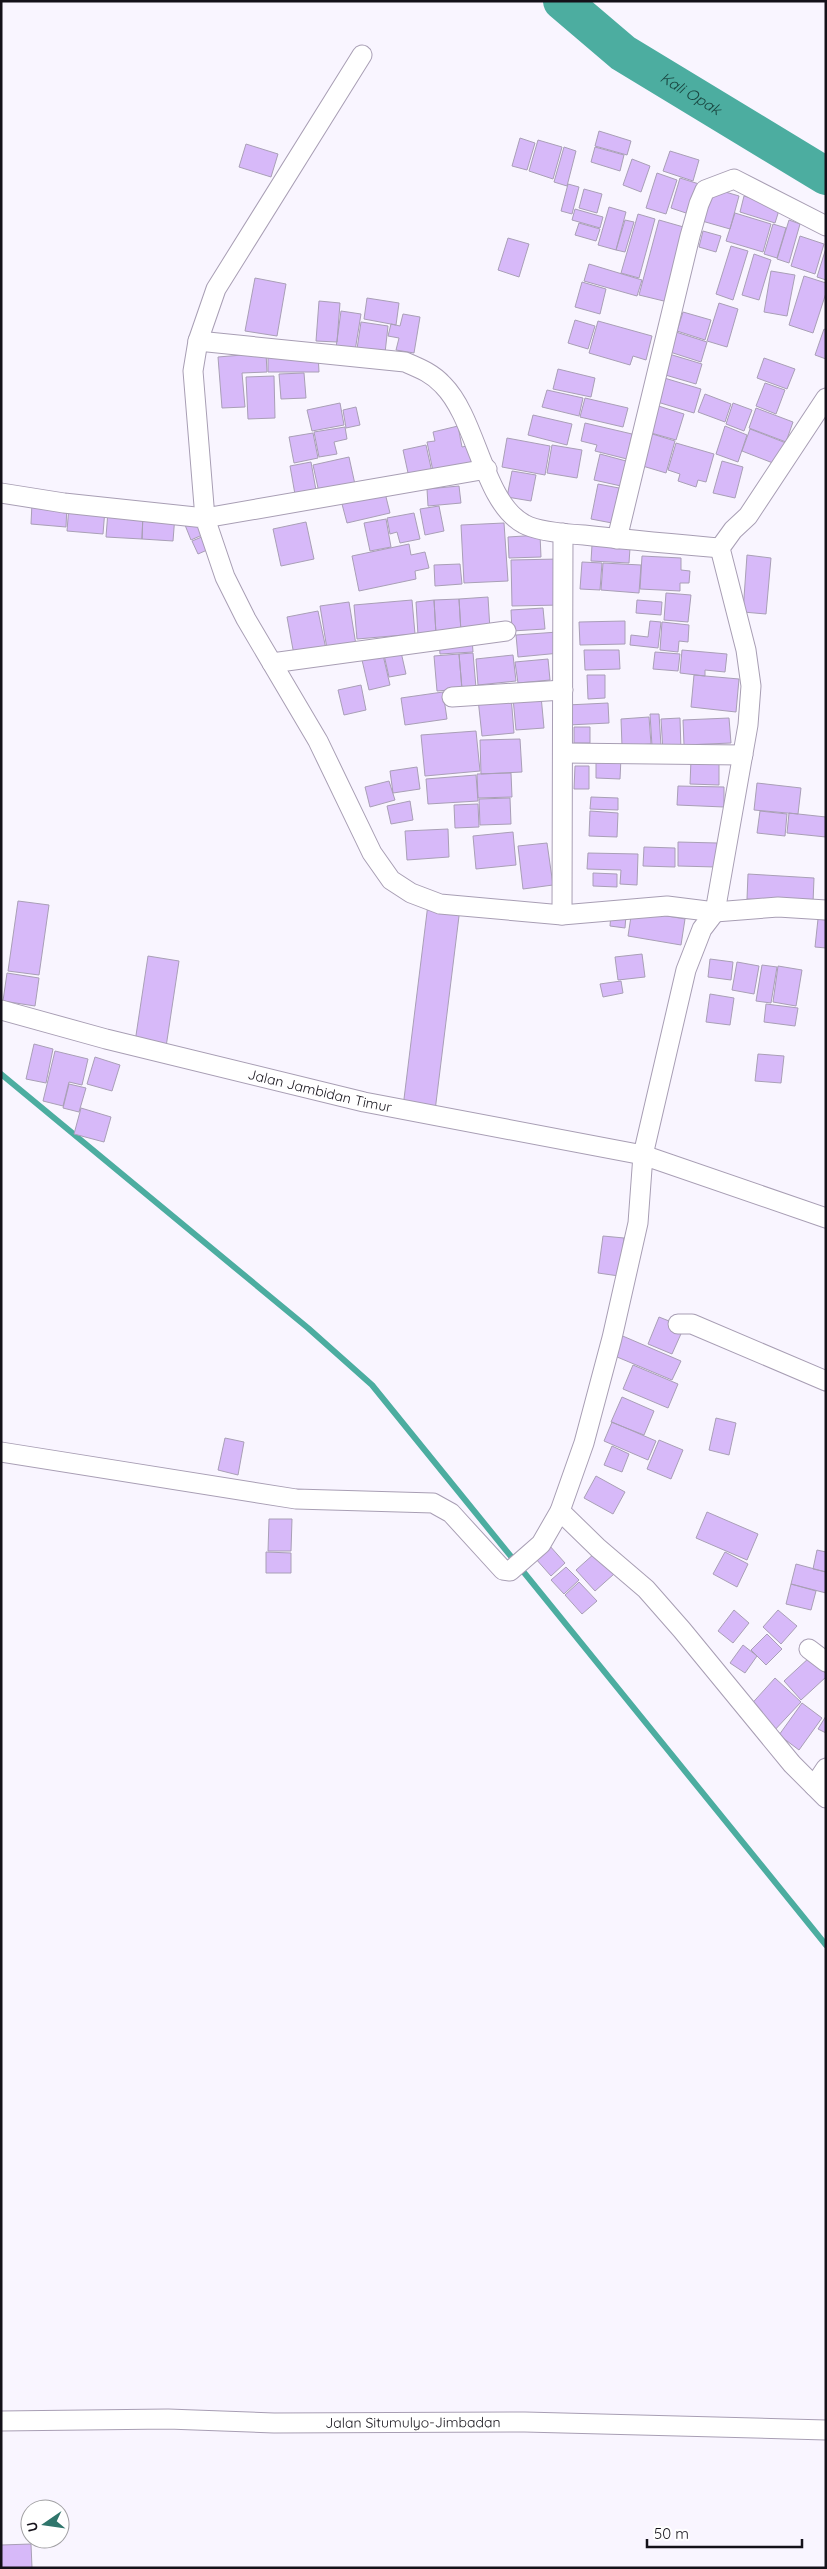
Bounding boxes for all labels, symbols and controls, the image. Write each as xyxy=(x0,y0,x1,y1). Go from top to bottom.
water label: Kali Opak xyxy=(657,68,726,120)
street label: Jalan Jambidan Timur xyxy=(246,1065,394,1116)
street label: Jalan Situmulyo-Jimbadan xyxy=(325,2413,501,2432)
north arrow xyxy=(20,2499,70,2549)
scale bar xyxy=(647,2516,802,2548)
text: U xyxy=(22,2520,42,2534)
text: 50 m xyxy=(654,2524,689,2543)

